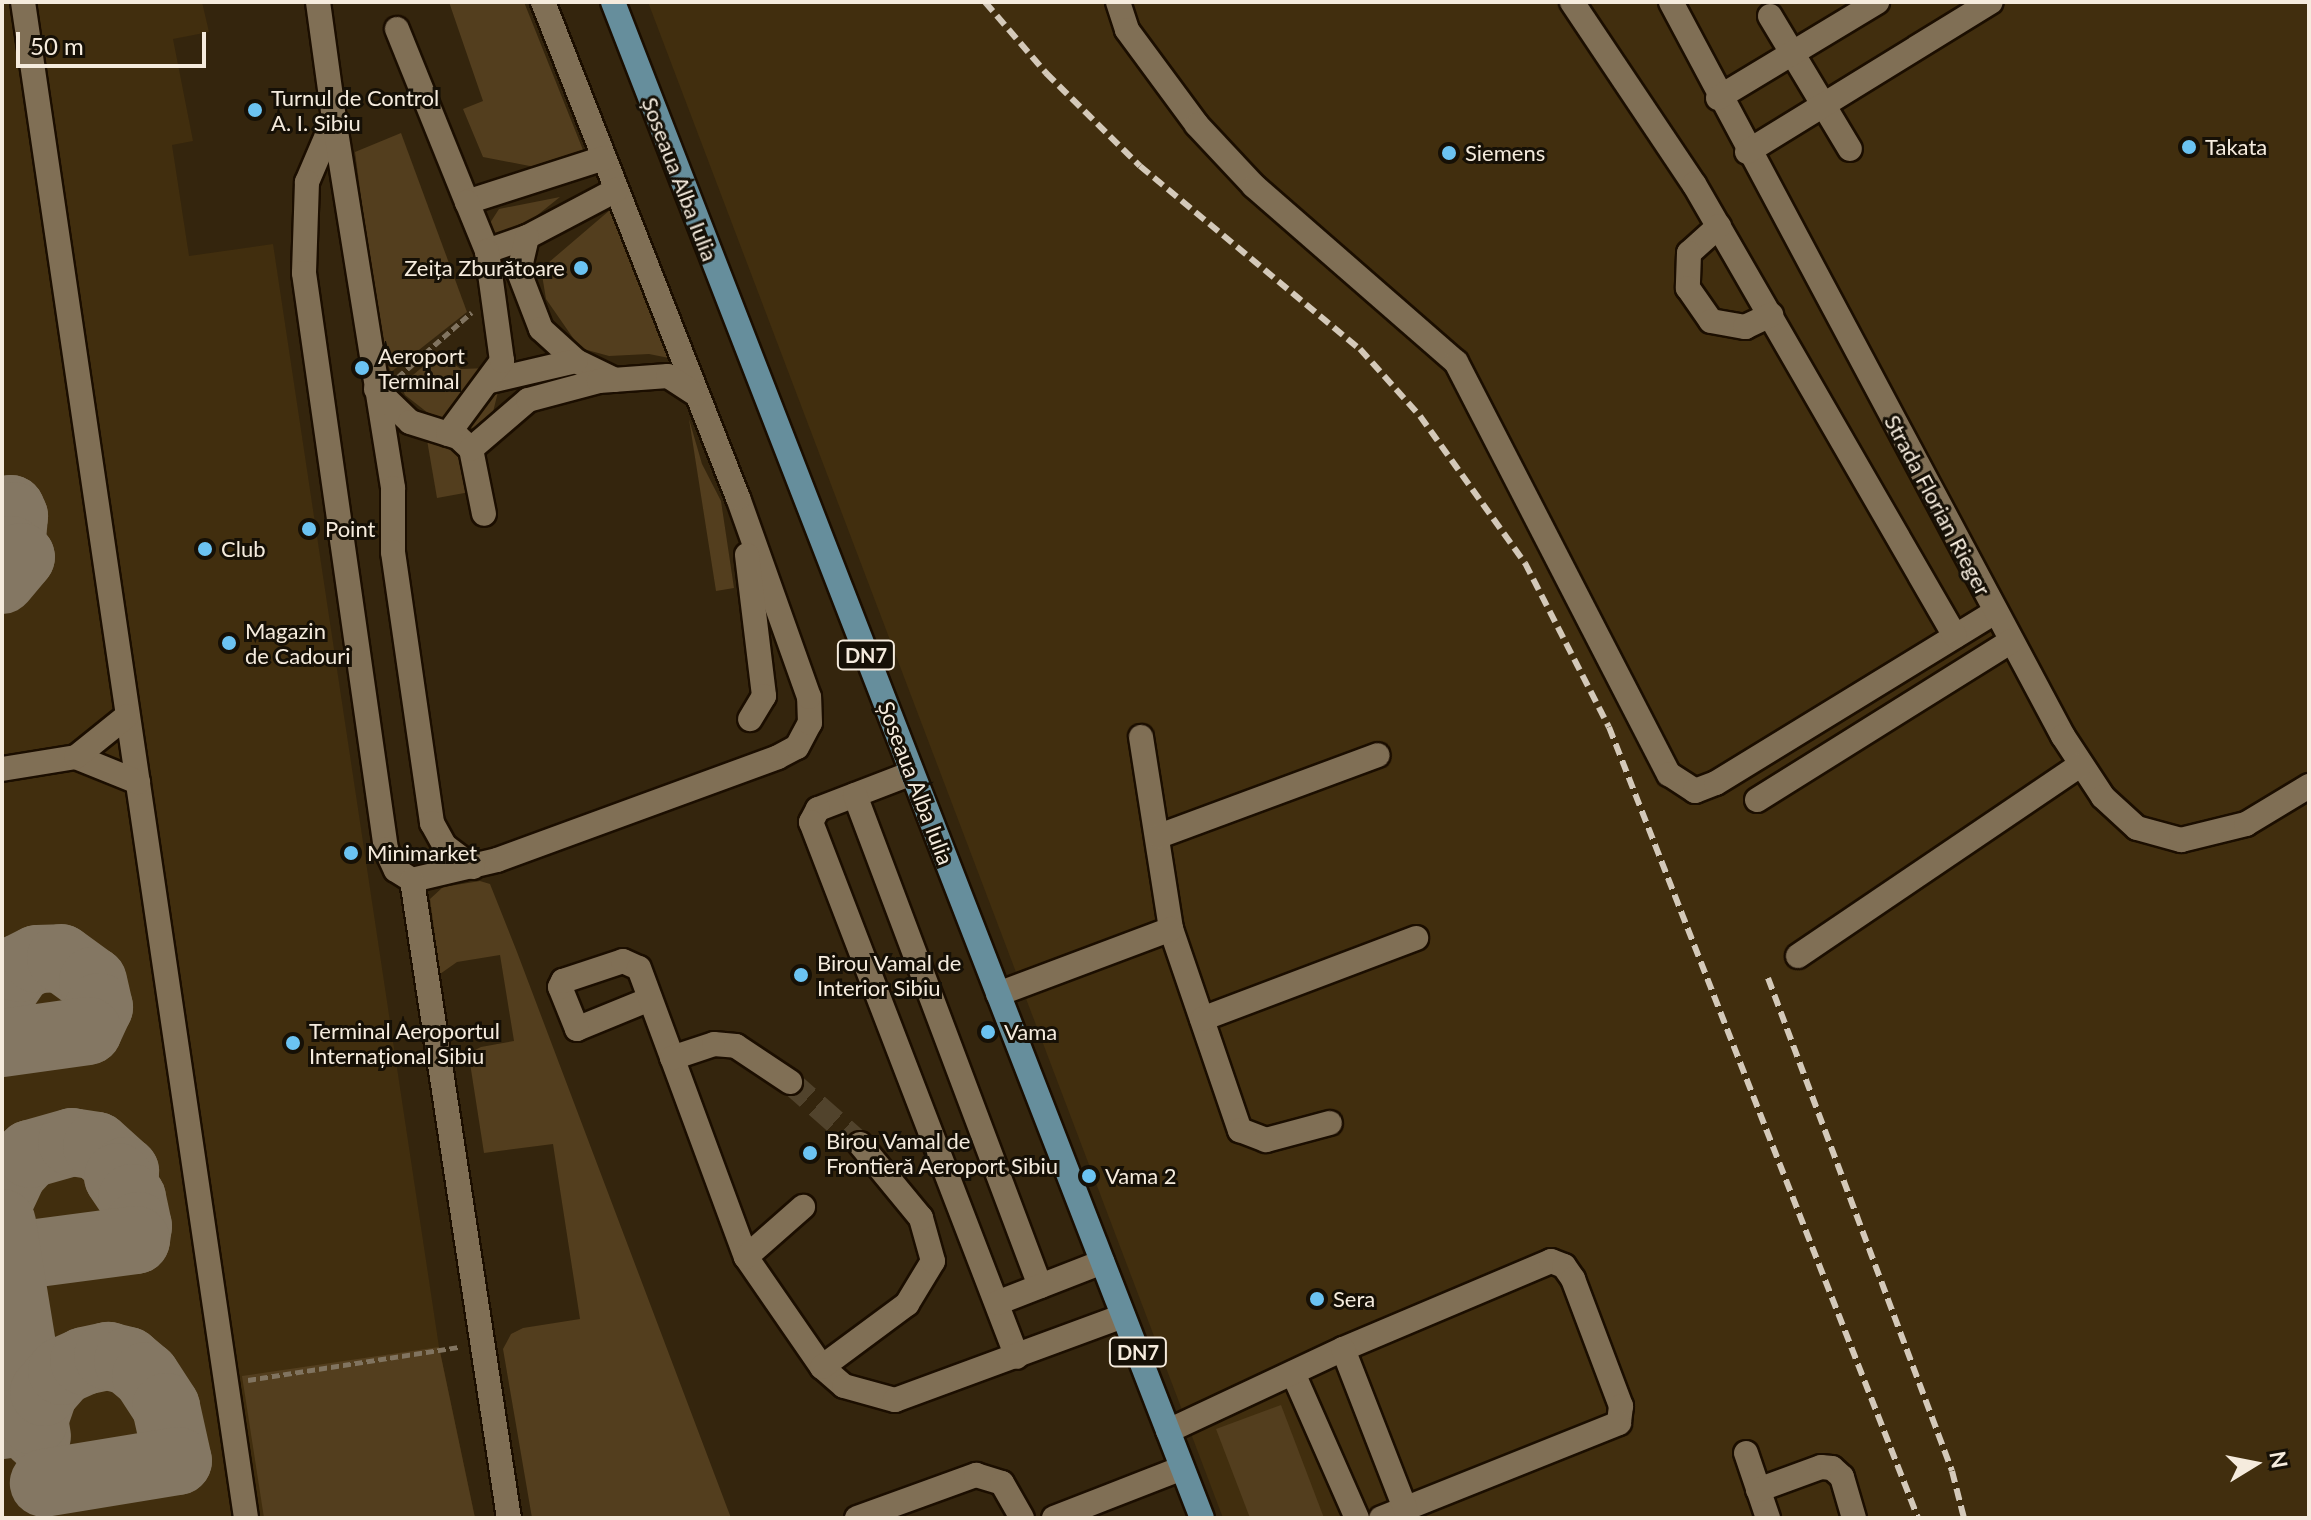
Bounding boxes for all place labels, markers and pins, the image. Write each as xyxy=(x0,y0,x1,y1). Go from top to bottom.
place label: Turnul de Control A. I. Sibiu xyxy=(271,84,439,136)
marker: Turnul de Control A. I. Sibiu xyxy=(246,101,264,119)
place label: Takata xyxy=(2205,134,2267,160)
marker: Takata xyxy=(2180,138,2198,156)
place label: Siemens xyxy=(1465,140,1545,166)
marker: Siemens xyxy=(1440,144,1458,162)
place label: Zeița Zburătoare xyxy=(404,255,565,281)
marker: Zeița Zburătoare xyxy=(572,259,590,277)
place label: Aeroport Terminal xyxy=(378,342,465,394)
marker: Aeroport Terminal xyxy=(353,359,371,377)
place label: Point xyxy=(325,516,375,542)
marker: Point xyxy=(300,520,318,538)
place label: Club xyxy=(221,536,265,562)
marker: Club xyxy=(196,540,214,558)
place label: Magazin de Cadouri xyxy=(245,617,351,668)
marker: Magazin de Cadouri xyxy=(220,634,238,652)
place label: Minimarket xyxy=(367,840,477,866)
marker: Minimarket xyxy=(342,844,360,862)
place label: Birou Vamal de Interior Sibiu xyxy=(817,949,962,1000)
marker: Birou Vamal de Interior Sibiu xyxy=(792,966,810,984)
place label: Terminal Aeroportul Internațional Sibiu xyxy=(309,1017,501,1068)
place label: Vama xyxy=(1004,1019,1057,1045)
marker: Vama xyxy=(979,1023,997,1041)
marker: Terminal Aeroportul Internațional Sibiu xyxy=(284,1034,302,1052)
place label: Birou Vamal de Frontieră Aeroport Sibiu xyxy=(826,1127,1059,1178)
marker: Birou Vamal de Frontieră Aeroport Sibiu xyxy=(801,1144,819,1162)
place label: Vama 2 xyxy=(1105,1163,1177,1189)
marker: Vama 2 xyxy=(1080,1167,1098,1185)
place label: Sera xyxy=(1333,1286,1375,1312)
marker: Sera xyxy=(1308,1290,1326,1308)

